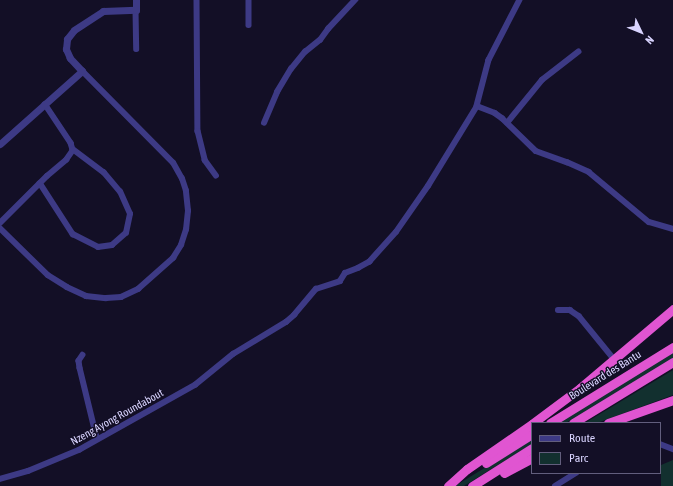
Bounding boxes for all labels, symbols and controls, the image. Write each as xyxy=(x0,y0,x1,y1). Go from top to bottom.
north arrow xyxy=(621,12,661,52)
text: N xyxy=(643,34,656,47)
street label: Boulevard des Bantu xyxy=(566,348,644,402)
street label: Nzeng Ayong Roundabout xyxy=(68,386,166,448)
legend xyxy=(531,422,661,474)
text: Route xyxy=(569,431,595,445)
text: Parc xyxy=(569,451,588,465)

